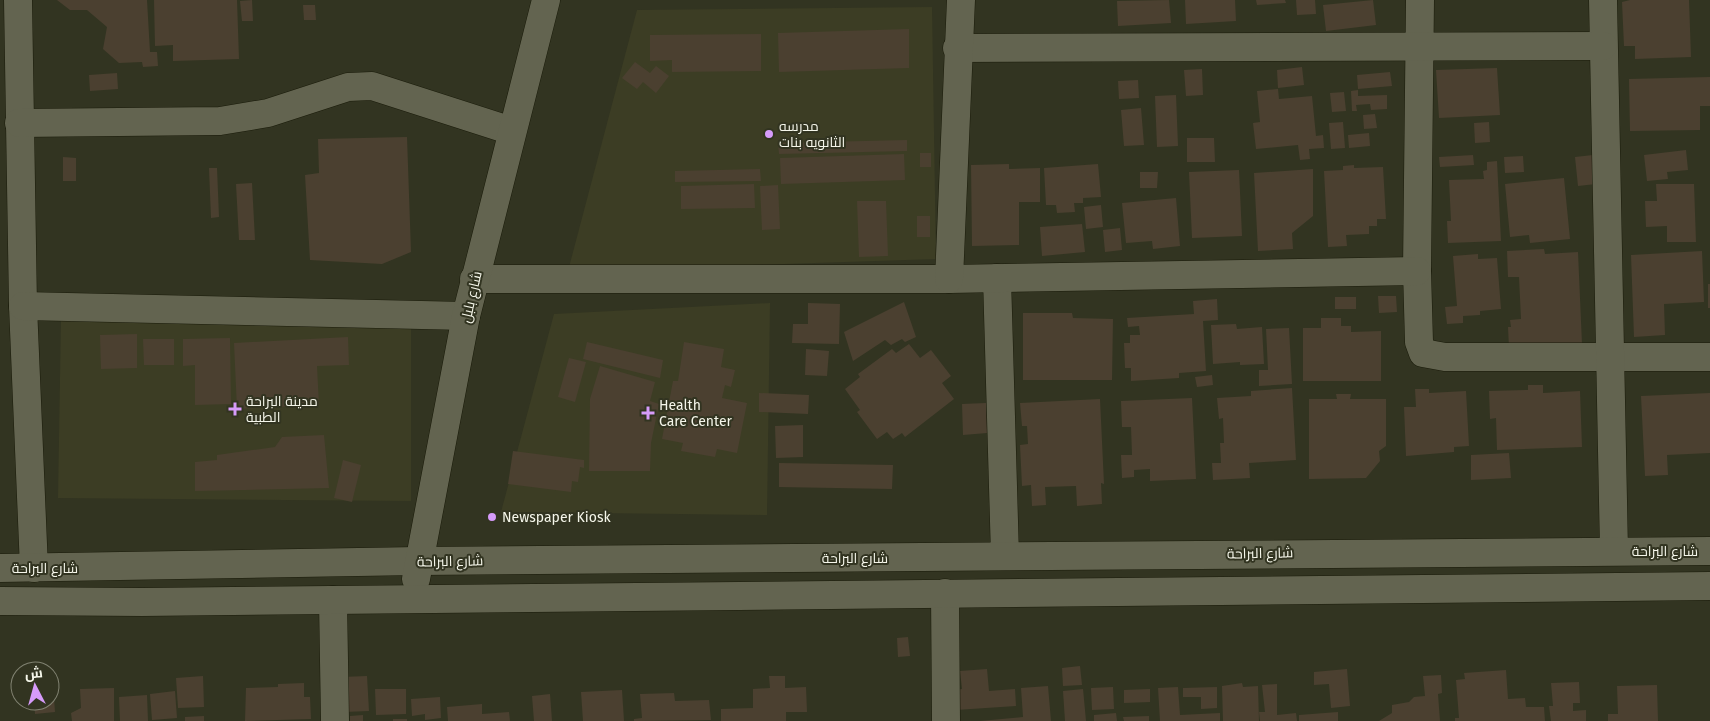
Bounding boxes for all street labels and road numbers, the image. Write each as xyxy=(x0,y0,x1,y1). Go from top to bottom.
street label: شارع بلبل xyxy=(457,269,486,325)
street label: شارع البراحة xyxy=(1632,543,1698,560)
street label: شارع البراحة xyxy=(1227,544,1293,563)
street label: شارع البراحة xyxy=(822,550,888,567)
street label: شارع البراحة xyxy=(417,552,483,571)
street label: شارع البراحة xyxy=(12,560,78,577)

